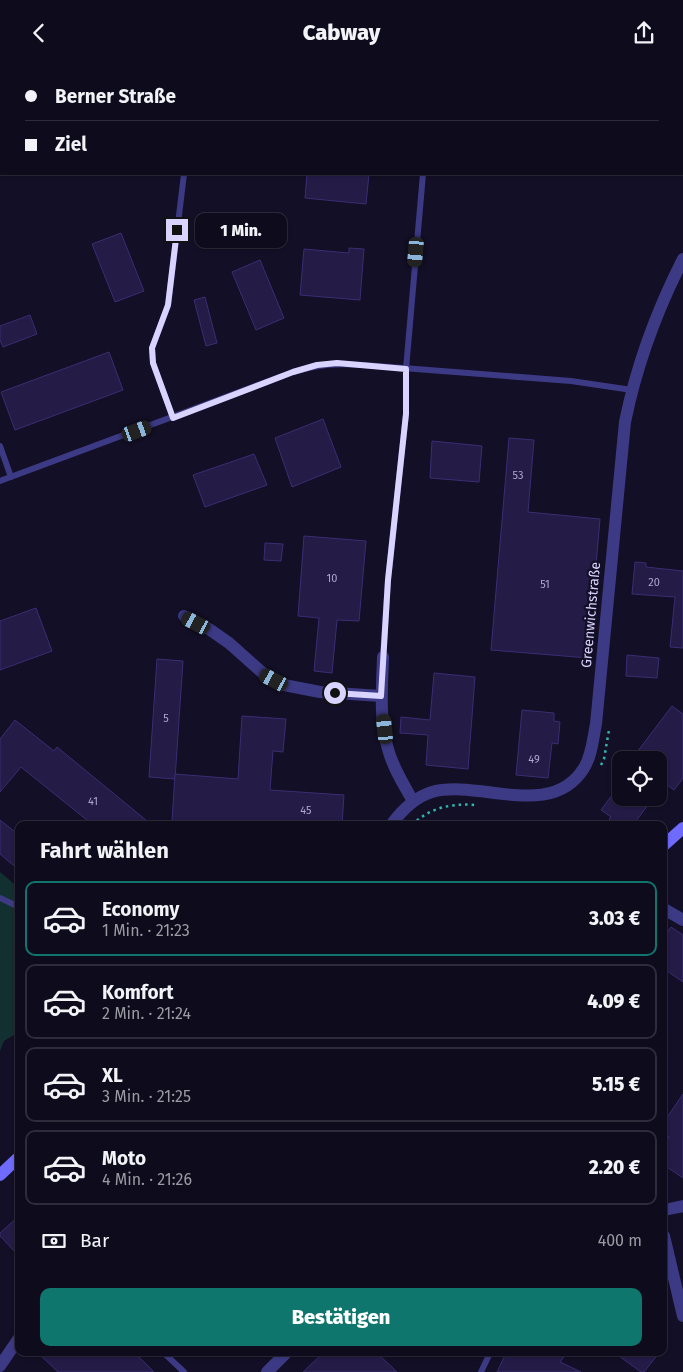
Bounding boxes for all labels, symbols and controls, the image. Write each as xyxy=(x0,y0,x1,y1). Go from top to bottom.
icon: back xyxy=(25,19,53,47)
text: Cabway xyxy=(303,19,380,46)
icon: share xyxy=(630,19,658,47)
text: Berner Straße xyxy=(55,85,176,108)
text: Ziel xyxy=(55,133,87,156)
callout: 1 Min. xyxy=(194,213,287,247)
route end xyxy=(166,219,188,241)
text: 1 Min. xyxy=(220,221,262,240)
car xyxy=(407,236,424,268)
car xyxy=(120,419,153,443)
house number: 53 xyxy=(513,469,523,482)
street label: Greenwichstraße xyxy=(578,561,604,669)
house number: 10 xyxy=(327,572,337,585)
house number: 20 xyxy=(648,576,660,589)
house number: 51 xyxy=(540,578,550,591)
car xyxy=(179,609,212,637)
car xyxy=(257,666,290,694)
route start xyxy=(324,682,346,704)
house number: 5 xyxy=(163,712,169,725)
car xyxy=(375,713,394,745)
map controls xyxy=(612,751,667,806)
button: locate xyxy=(612,751,667,806)
house number: 49 xyxy=(528,753,540,766)
house number: 41 xyxy=(88,795,98,808)
house number: 45 xyxy=(300,804,312,817)
text: Fahrt wählen xyxy=(40,837,169,864)
icon: car xyxy=(42,896,87,941)
text: Economy xyxy=(102,898,179,921)
text: 3.03 € xyxy=(589,907,640,930)
text: 1 Min. · 21:23 xyxy=(102,921,190,940)
icon: car xyxy=(42,979,87,1024)
text: Komfort xyxy=(102,981,173,1004)
text: 4.09 € xyxy=(587,990,640,1013)
text: 2 Min. · 21:24 xyxy=(102,1004,191,1023)
icon: car xyxy=(42,1062,87,1107)
text: XL xyxy=(102,1064,123,1087)
text: 5.15 € xyxy=(592,1073,640,1096)
text: 3 Min. · 21:25 xyxy=(102,1087,191,1106)
icon: car xyxy=(42,1145,87,1190)
text: Moto xyxy=(102,1147,146,1170)
text: 2.20 € xyxy=(589,1156,640,1179)
text: 4 Min. · 21:26 xyxy=(102,1170,192,1189)
icon: cash xyxy=(40,1227,68,1255)
text: Bar xyxy=(80,1229,109,1252)
text: 400 m xyxy=(598,1231,642,1250)
button: Bestätigen xyxy=(40,1288,642,1346)

